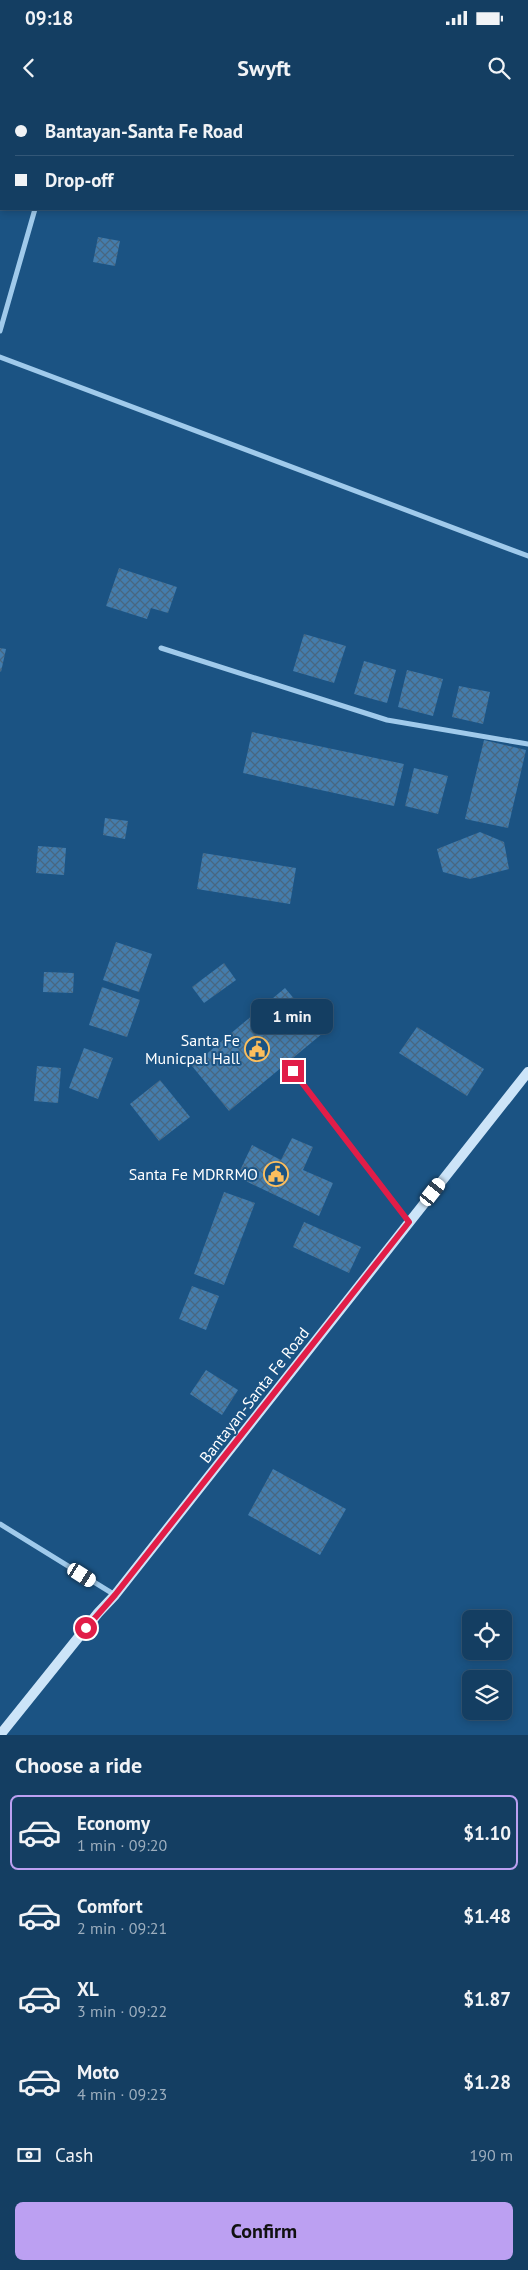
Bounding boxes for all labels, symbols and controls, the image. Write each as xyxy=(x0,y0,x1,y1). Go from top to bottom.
text: 09:18 xyxy=(25,6,73,30)
icon: back xyxy=(15,54,43,82)
text: Swyft xyxy=(237,54,291,82)
icon: search xyxy=(485,54,513,82)
text: Bantayan-Santa Fe Road xyxy=(45,119,243,143)
text: Drop-off xyxy=(45,168,113,192)
callout: 1 min xyxy=(252,998,334,1034)
text: 1 min xyxy=(272,1006,312,1026)
place label: Santa Fe Municpal Hall xyxy=(145,1030,240,1068)
public building icon: Santa Fe Municpal Hall xyxy=(244,1036,270,1062)
route end xyxy=(282,1060,304,1082)
public building icon: Santa Fe MDRRMO xyxy=(263,1161,289,1187)
place label: Santa Fe MDRRMO xyxy=(129,1164,258,1184)
car xyxy=(417,1176,448,1208)
street label: Bantayan-Santa Fe Road xyxy=(195,1323,313,1467)
car xyxy=(65,1561,98,1589)
map controls xyxy=(462,1610,512,1720)
button: locate xyxy=(462,1610,512,1660)
route start xyxy=(75,1617,97,1639)
button: layers xyxy=(462,1670,512,1720)
text: Choose a ride xyxy=(15,1751,142,1779)
icon: car xyxy=(17,1810,62,1855)
text: Economy xyxy=(77,1811,150,1835)
text: $1.10 xyxy=(463,1821,511,1845)
text: 1 min · 09:20 xyxy=(77,1835,167,1855)
icon: car xyxy=(17,1893,62,1938)
text: Comfort xyxy=(77,1894,143,1918)
text: $1.48 xyxy=(463,1904,511,1928)
text: 2 min · 09:21 xyxy=(77,1918,167,1938)
icon: car xyxy=(17,1976,62,2021)
text: XL xyxy=(77,1977,99,2001)
text: $1.87 xyxy=(463,1987,511,2011)
text: 3 min · 09:22 xyxy=(77,2001,167,2021)
icon: car xyxy=(17,2059,62,2104)
text: Moto xyxy=(77,2060,119,2084)
text: $1.28 xyxy=(463,2070,511,2094)
text: 4 min · 09:23 xyxy=(77,2084,167,2104)
icon: cash xyxy=(15,2141,43,2169)
text: Cash xyxy=(55,2143,93,2167)
text: 190 m xyxy=(470,2145,513,2165)
button: Confirm xyxy=(15,2202,513,2260)

